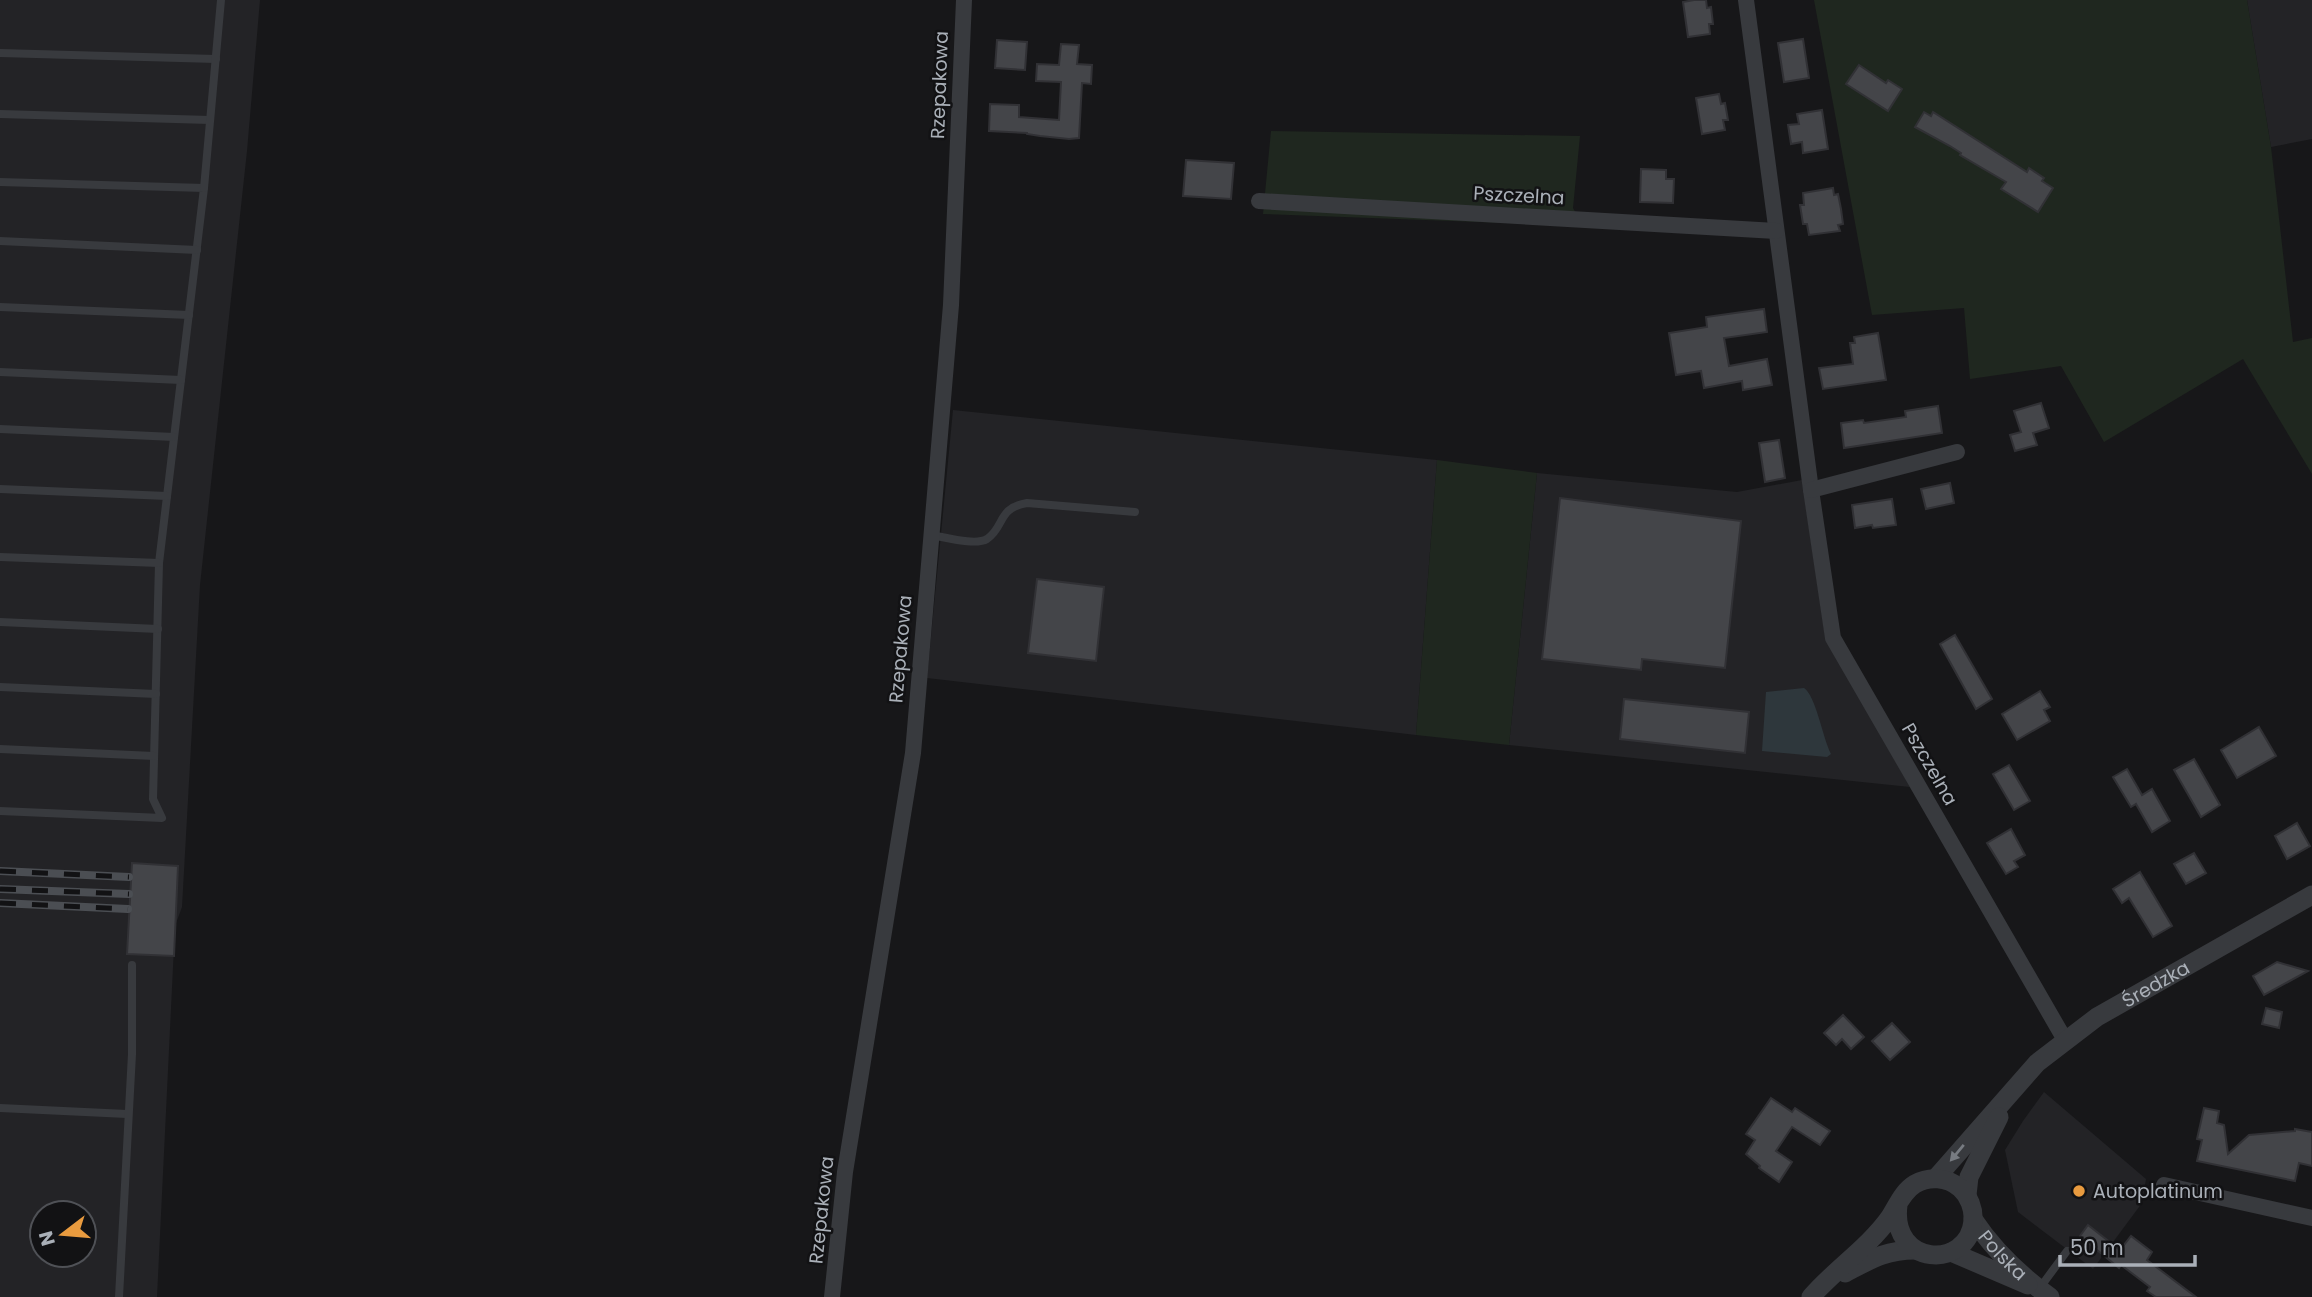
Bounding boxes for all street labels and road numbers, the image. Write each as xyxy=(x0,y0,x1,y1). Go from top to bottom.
street label: Rzepakowa xyxy=(924,31,955,139)
street label: Pszczelna xyxy=(1473,180,1565,211)
street label: Rzepakowa xyxy=(882,594,919,704)
street label: Pszczelna xyxy=(1895,718,1964,810)
street label: Średzka xyxy=(2117,954,2195,1014)
street label: Rzepakowa xyxy=(802,1155,841,1265)
street label: Polska xyxy=(1972,1225,2033,1287)

